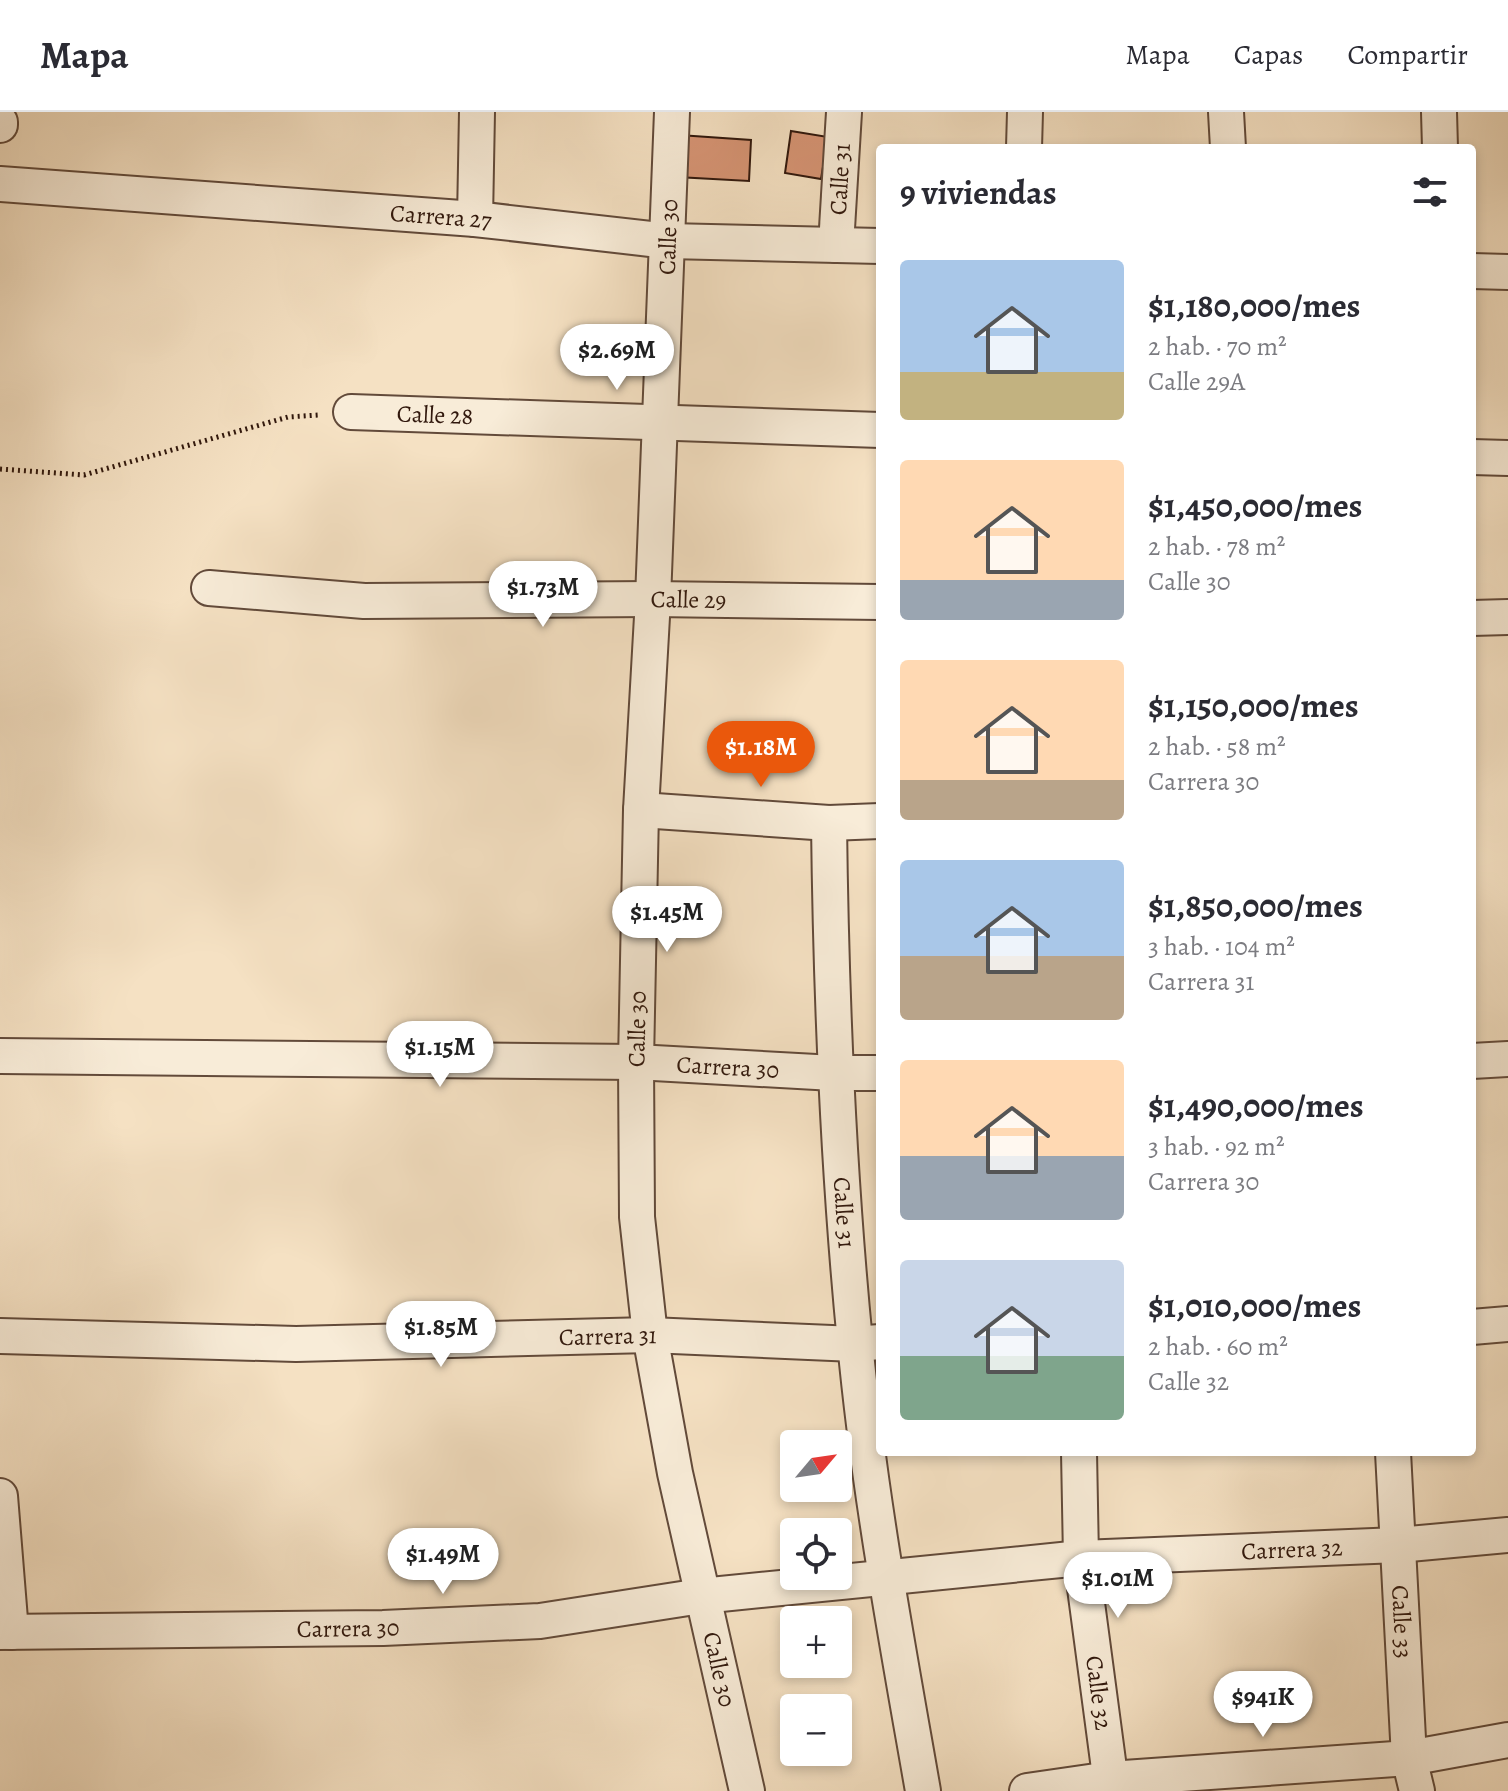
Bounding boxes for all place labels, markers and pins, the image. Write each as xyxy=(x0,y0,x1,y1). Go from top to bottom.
pin: $2.69M xyxy=(552,324,682,392)
pin: $1.73M xyxy=(478,561,608,629)
pin: $1.18M xyxy=(696,721,826,789)
pin: $1.45M xyxy=(602,886,732,954)
pin: $1.15M xyxy=(375,1021,505,1089)
pin: $1.85M xyxy=(376,1301,506,1369)
pin: $1.49M xyxy=(378,1528,508,1596)
pin: $1.01M xyxy=(1053,1552,1183,1620)
pin: $941K xyxy=(1207,1671,1319,1739)

